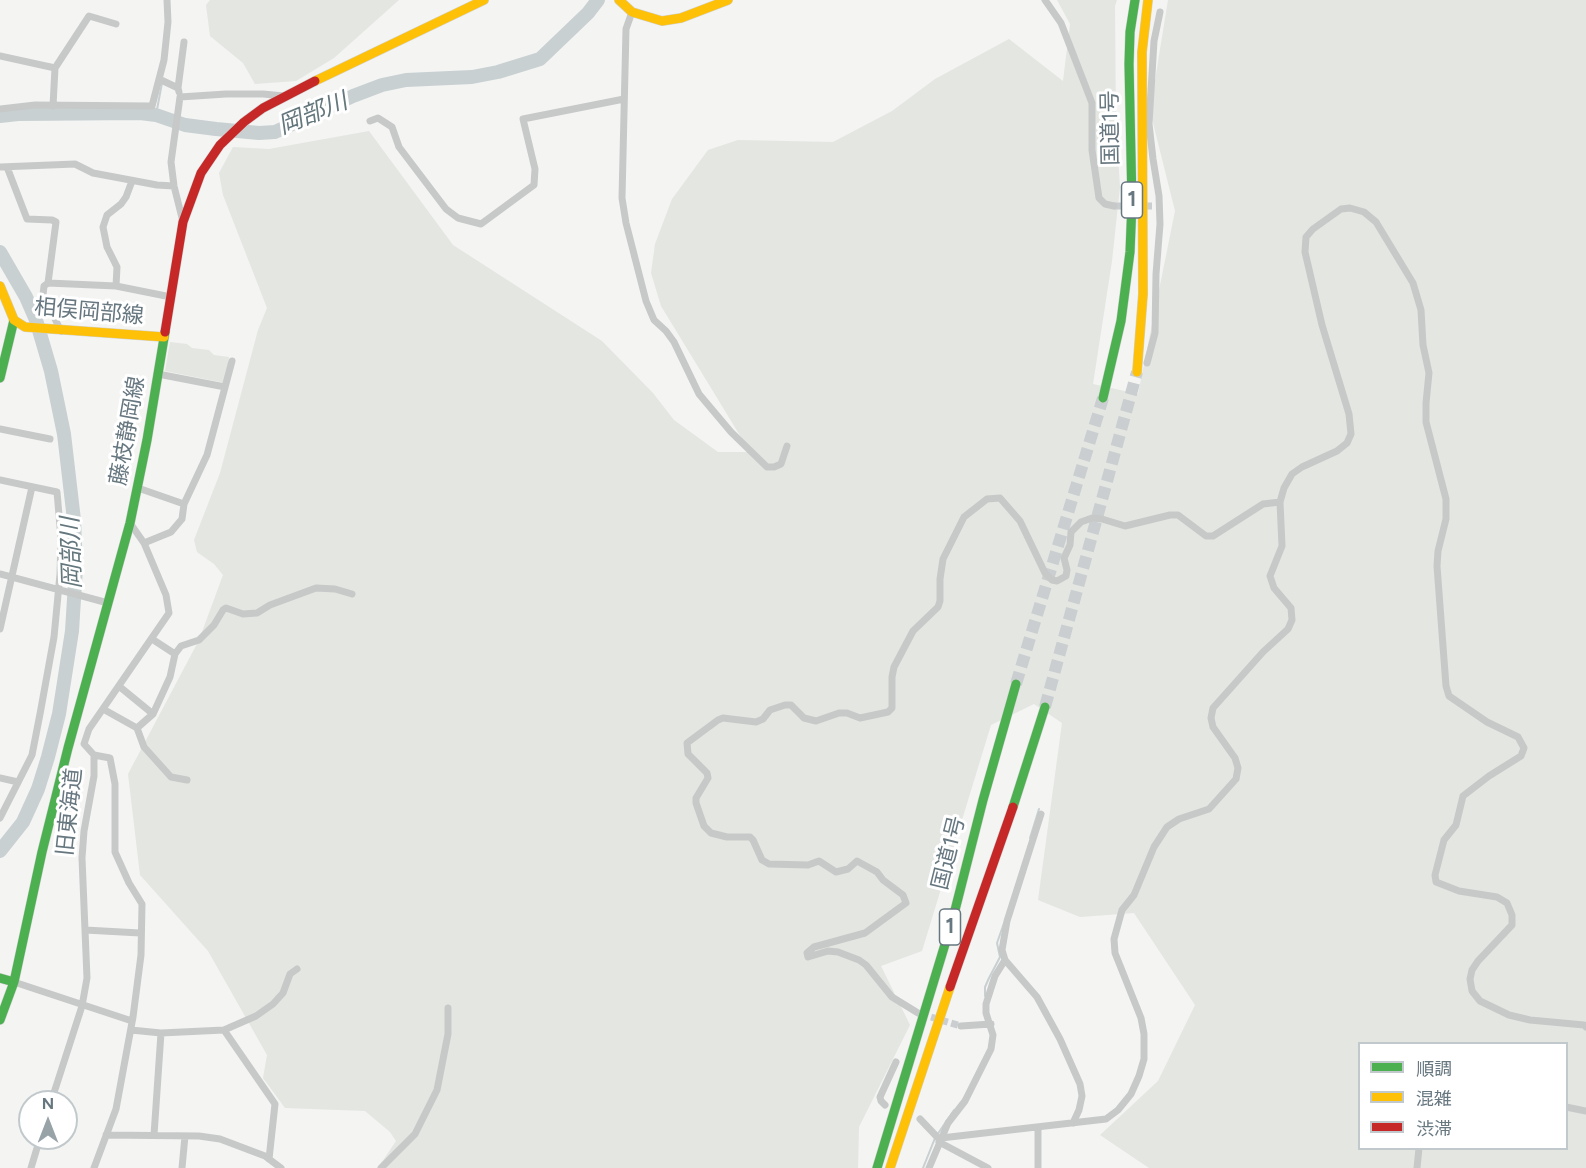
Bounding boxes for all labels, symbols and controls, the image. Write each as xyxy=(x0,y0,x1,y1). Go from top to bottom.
water label: 岡部川 xyxy=(274,87,352,141)
street label: 国道1号 xyxy=(1097,90,1125,166)
road number: 1 xyxy=(1122,182,1142,218)
street label: 相俣岡部線 xyxy=(33,294,145,330)
street label: 藤枝静岡線 xyxy=(105,375,151,487)
water label: 岡部川 xyxy=(56,517,88,589)
street label: 旧東海道 xyxy=(52,767,88,857)
street label: 国道1号 xyxy=(927,813,971,893)
road number: 1 xyxy=(940,909,960,945)
legend xyxy=(1358,1042,1568,1150)
text: 順調 xyxy=(1416,1058,1452,1080)
text: 混雑 xyxy=(1416,1088,1452,1110)
north arrow xyxy=(18,1090,78,1150)
text: N xyxy=(42,1094,54,1113)
text: 渋滞 xyxy=(1416,1118,1452,1140)

